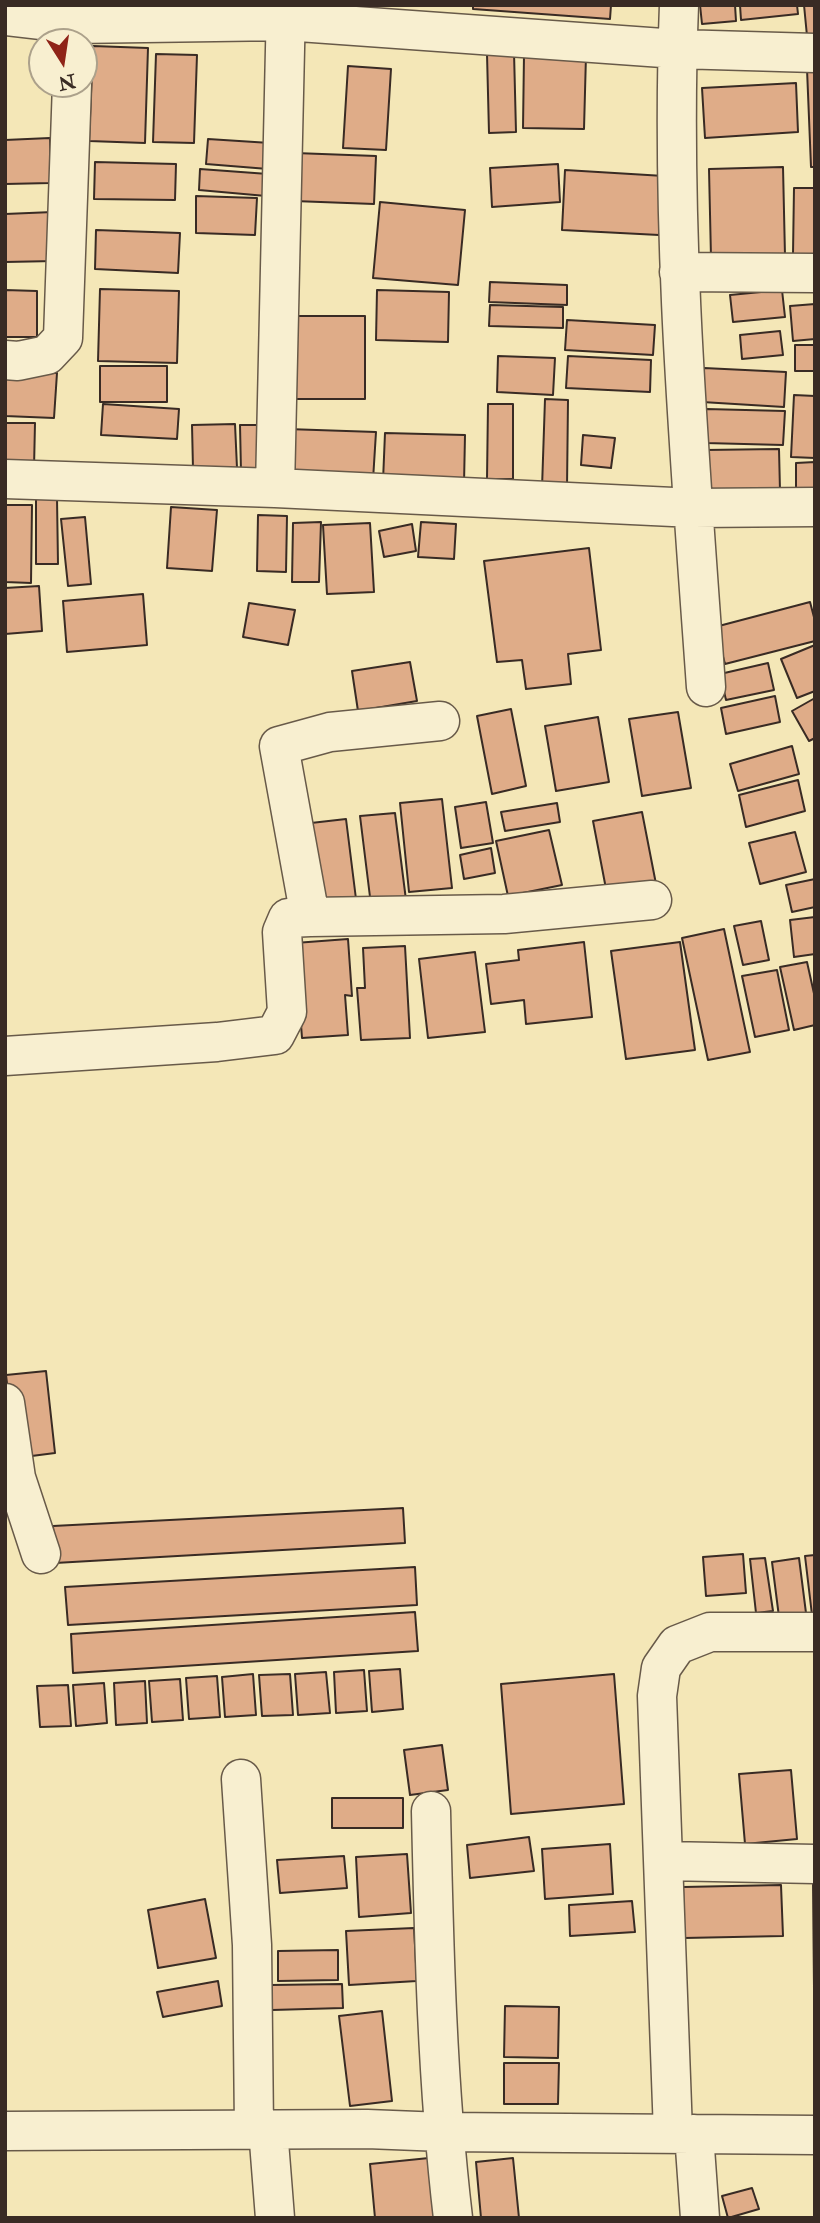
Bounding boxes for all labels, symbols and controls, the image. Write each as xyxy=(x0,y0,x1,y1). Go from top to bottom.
north arrow xyxy=(28,28,98,98)
text: N xyxy=(56,68,78,95)

